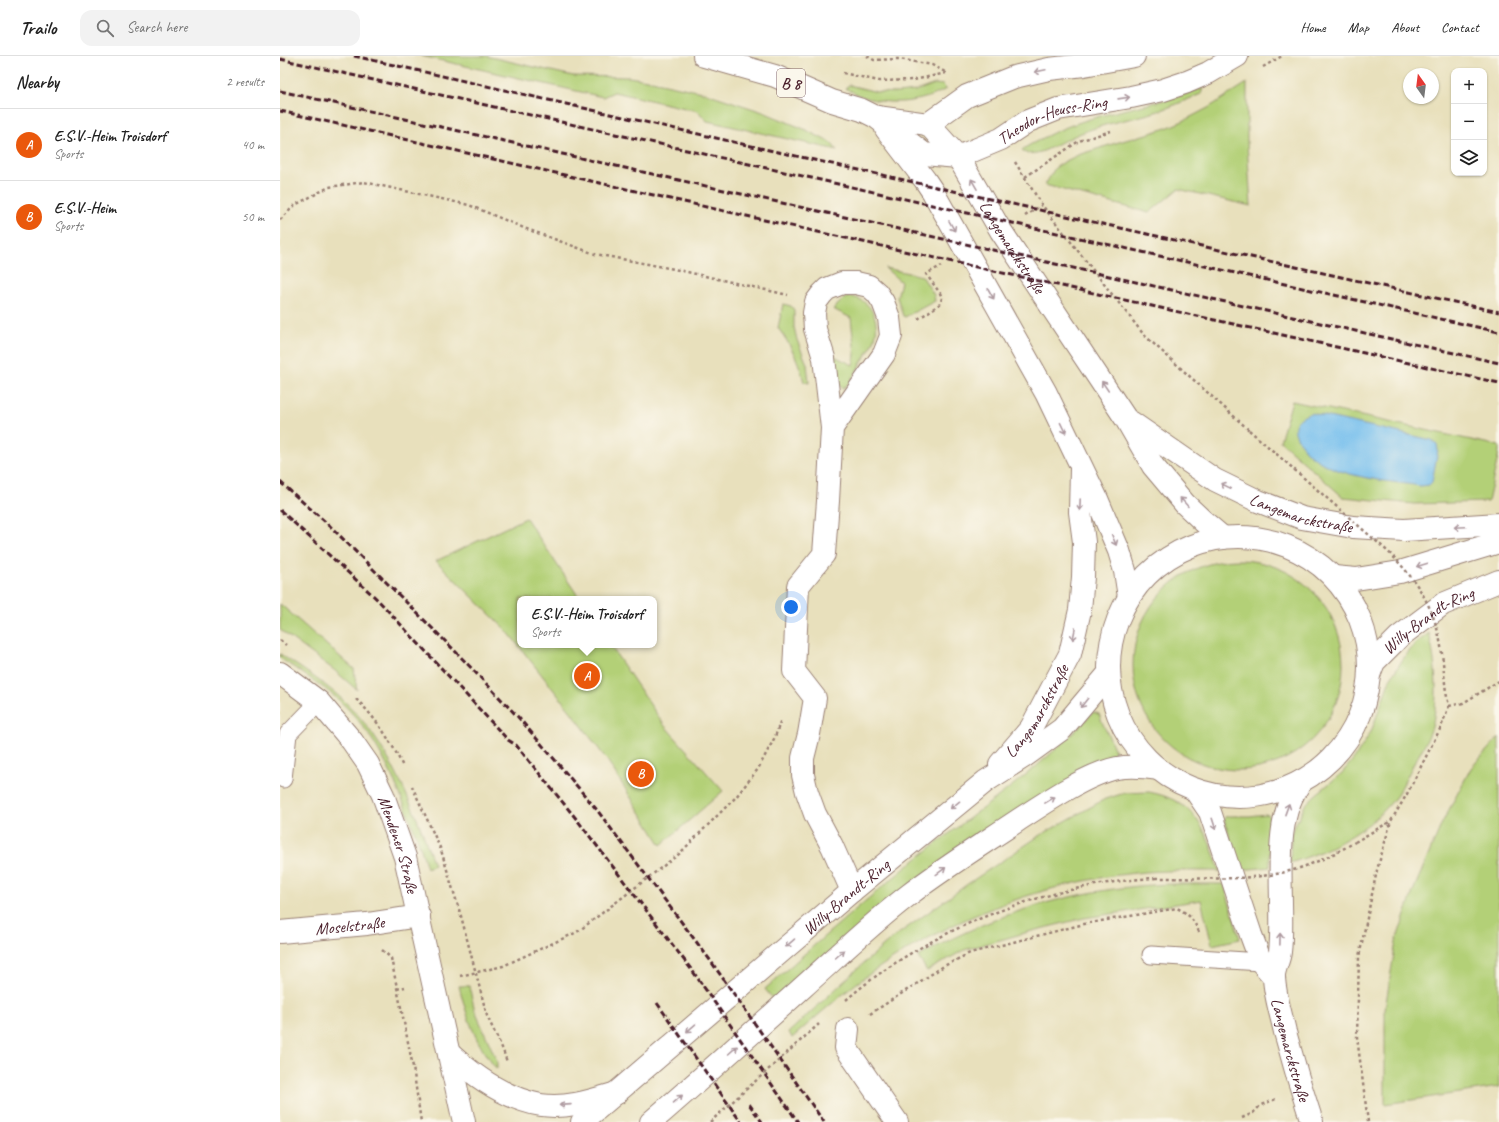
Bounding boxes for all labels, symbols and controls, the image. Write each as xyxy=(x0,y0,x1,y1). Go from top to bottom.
search box xyxy=(80,10,360,46)
text: Trailo xyxy=(20,16,56,40)
icon: search xyxy=(94,17,116,39)
text: Search here xyxy=(126,18,188,37)
text: Home xyxy=(1300,19,1326,36)
text: Map xyxy=(1348,19,1369,36)
text: About xyxy=(1391,19,1419,36)
text: Contact xyxy=(1441,19,1479,36)
one-way arrow xyxy=(1034,67,1047,75)
north arrow xyxy=(1403,68,1439,104)
map controls xyxy=(1451,68,1487,176)
button: + xyxy=(1451,68,1487,104)
road number: B 8 xyxy=(777,69,805,97)
text: Nearby xyxy=(16,72,59,93)
text: 2 results xyxy=(226,74,264,90)
street label: Theodor-Heuss-Ring xyxy=(993,91,1110,150)
one-way arrow xyxy=(1117,94,1130,102)
button: − xyxy=(1451,104,1487,140)
text: E.S.V.-Heim Troisdorf xyxy=(54,127,166,146)
text: A xyxy=(26,137,32,153)
text: 40 m xyxy=(242,137,264,153)
button: layers xyxy=(1451,140,1487,176)
text: Sports xyxy=(54,146,83,162)
one-way arrow xyxy=(969,178,977,190)
street label: Langemarckstraße xyxy=(975,197,1050,299)
text: E.S.V.-Heim xyxy=(54,199,116,218)
text: B xyxy=(26,209,32,225)
text: 50 m xyxy=(242,209,264,225)
text: Sports xyxy=(54,218,83,234)
one-way arrow xyxy=(949,220,957,232)
one-way arrow xyxy=(987,288,995,300)
one-way arrow xyxy=(1101,381,1109,392)
one-way arrow xyxy=(1060,422,1067,434)
one-way arrow xyxy=(1220,482,1232,489)
street label: Langemarckstraße xyxy=(1246,489,1355,538)
one-way arrow xyxy=(1179,497,1189,507)
one-way arrow xyxy=(1076,498,1084,511)
one-way arrow xyxy=(1454,523,1467,530)
one-way arrow xyxy=(1111,533,1118,545)
one-way arrow xyxy=(1416,562,1428,570)
street label: Willy-Brandt-Ring xyxy=(1378,582,1479,659)
popup xyxy=(517,596,657,648)
your location xyxy=(781,597,801,617)
text: E.S.V.-Heim Troisdorf xyxy=(531,605,643,624)
text: Sports xyxy=(531,624,560,640)
one-way arrow xyxy=(1070,627,1078,640)
street label: Langemarckstraße xyxy=(1000,660,1074,762)
pin: A xyxy=(574,661,600,691)
one-way arrow xyxy=(1080,698,1089,709)
pin: B xyxy=(628,759,654,789)
street label: Mendener Straße xyxy=(373,793,423,896)
one-way arrow xyxy=(1044,796,1056,804)
one-way arrow xyxy=(950,801,961,810)
one-way arrow xyxy=(1284,803,1291,816)
one-way arrow xyxy=(1210,818,1218,830)
street label: Willy-Brandt-Ring xyxy=(799,853,895,940)
one-way arrow xyxy=(936,867,947,875)
street label: Moselstraße xyxy=(314,911,387,940)
one-way arrow xyxy=(1277,933,1284,946)
one-way arrow xyxy=(785,939,795,948)
one-way arrow xyxy=(835,949,845,958)
street label: Langemarckstraße xyxy=(1266,996,1315,1105)
one-way arrow xyxy=(686,1023,697,1032)
one-way arrow xyxy=(728,1046,738,1055)
one-way arrow xyxy=(672,1095,683,1104)
one-way arrow xyxy=(559,1101,572,1109)

